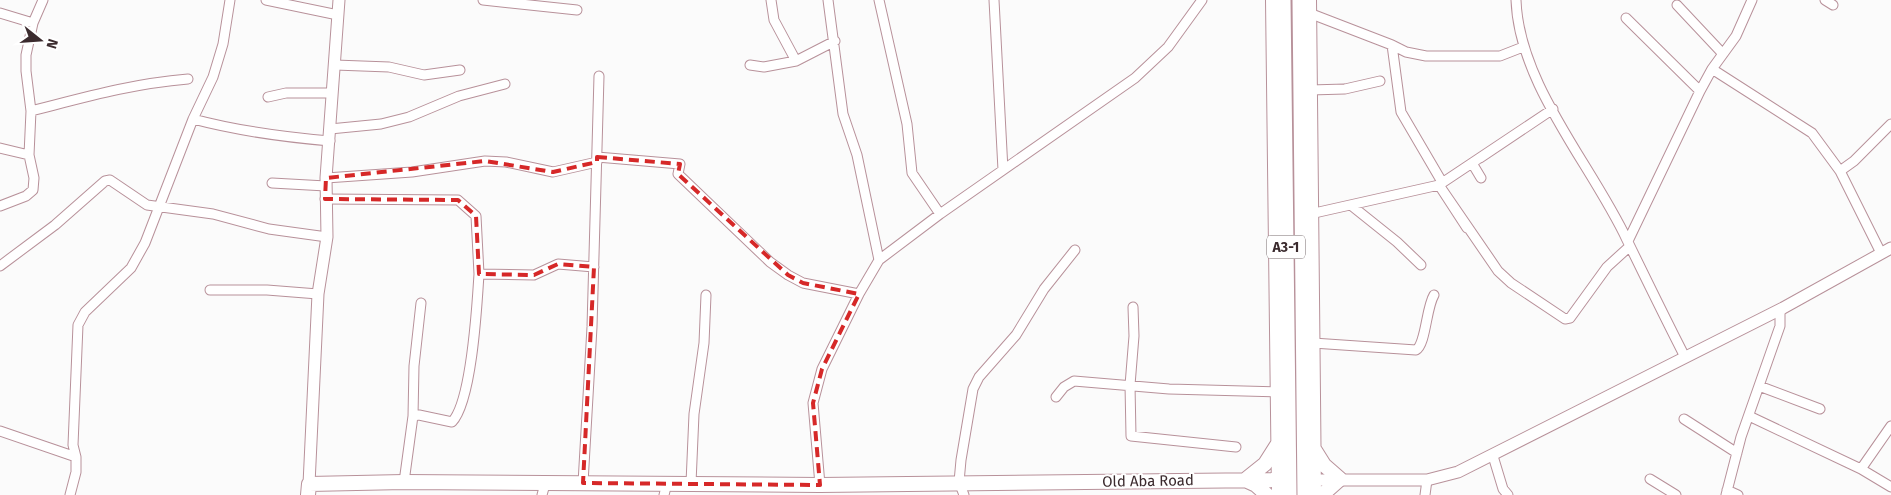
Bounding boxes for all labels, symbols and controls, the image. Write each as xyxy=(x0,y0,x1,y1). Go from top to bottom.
north arrow xyxy=(15,15,65,65)
text: N xyxy=(42,37,61,51)
road number: A3-1 xyxy=(1267,236,1305,258)
street label: Old Aba Road xyxy=(1102,471,1194,491)

